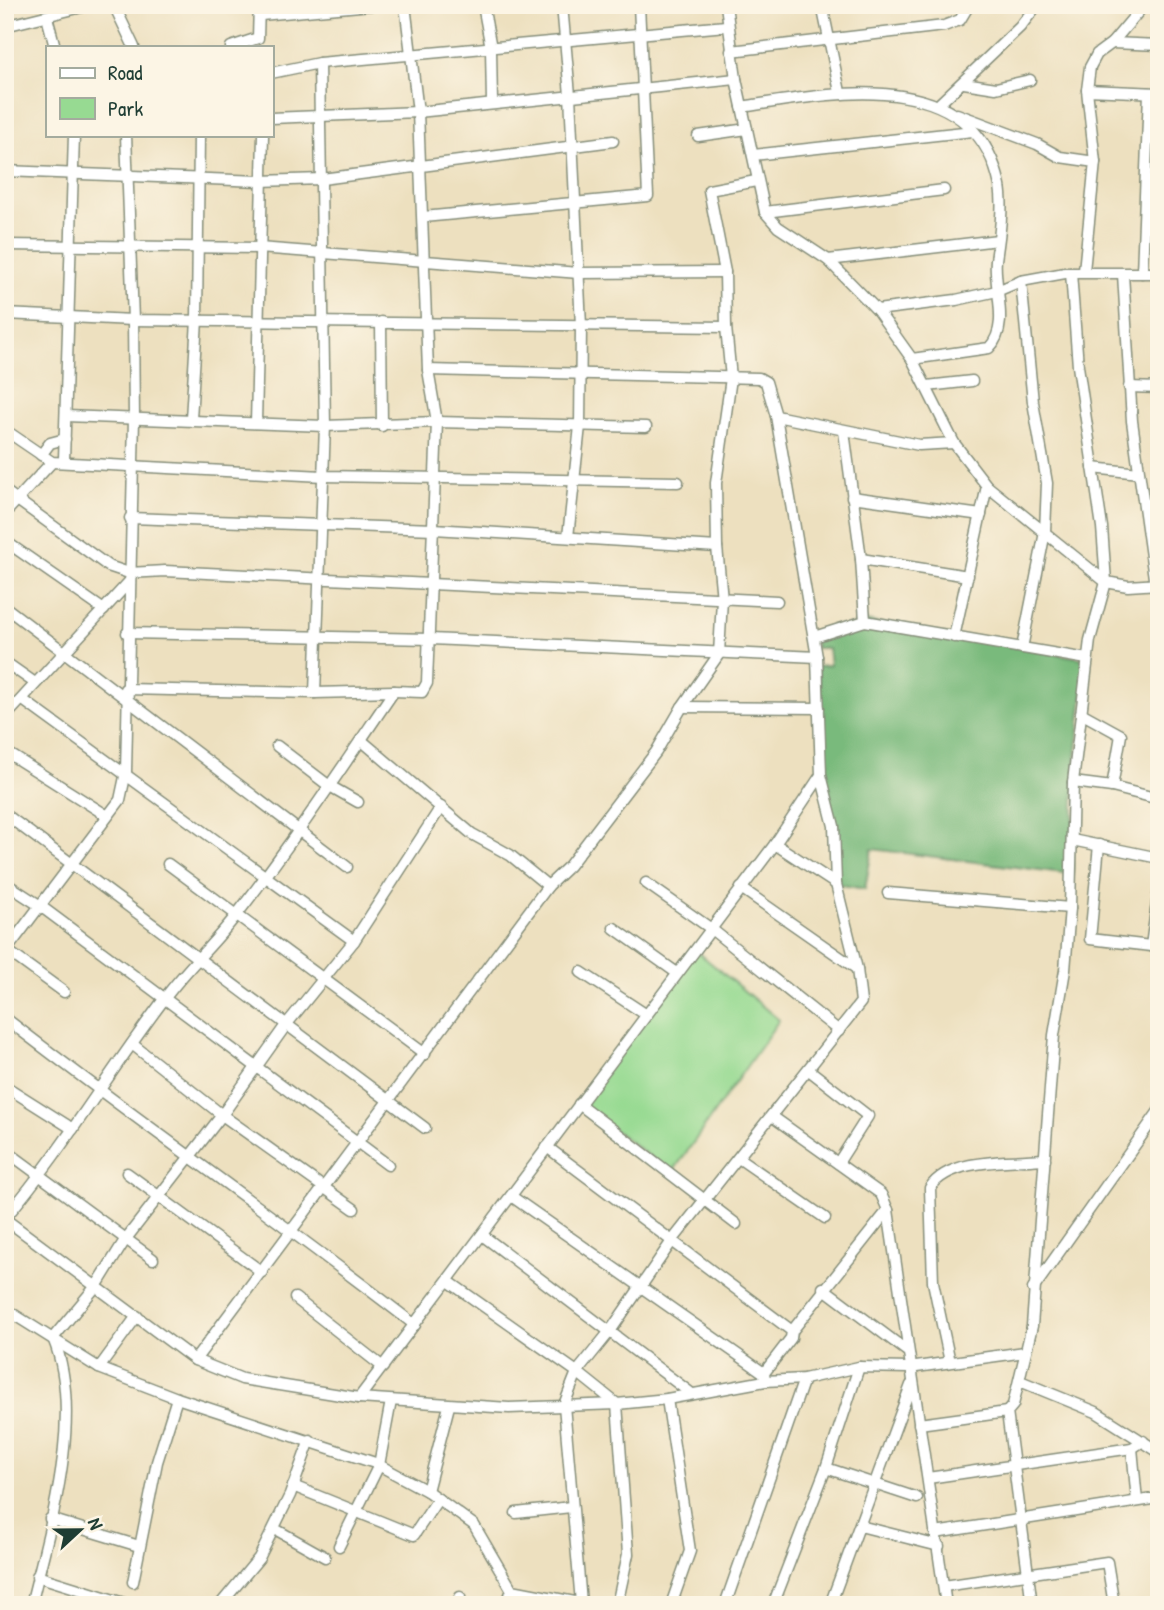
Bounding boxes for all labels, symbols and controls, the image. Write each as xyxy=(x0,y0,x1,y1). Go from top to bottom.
legend xyxy=(46,46,273,136)
text: Road xyxy=(108,58,142,87)
text: Park xyxy=(108,94,143,123)
north arrow xyxy=(46,1494,116,1564)
text: N xyxy=(82,1514,110,1533)

